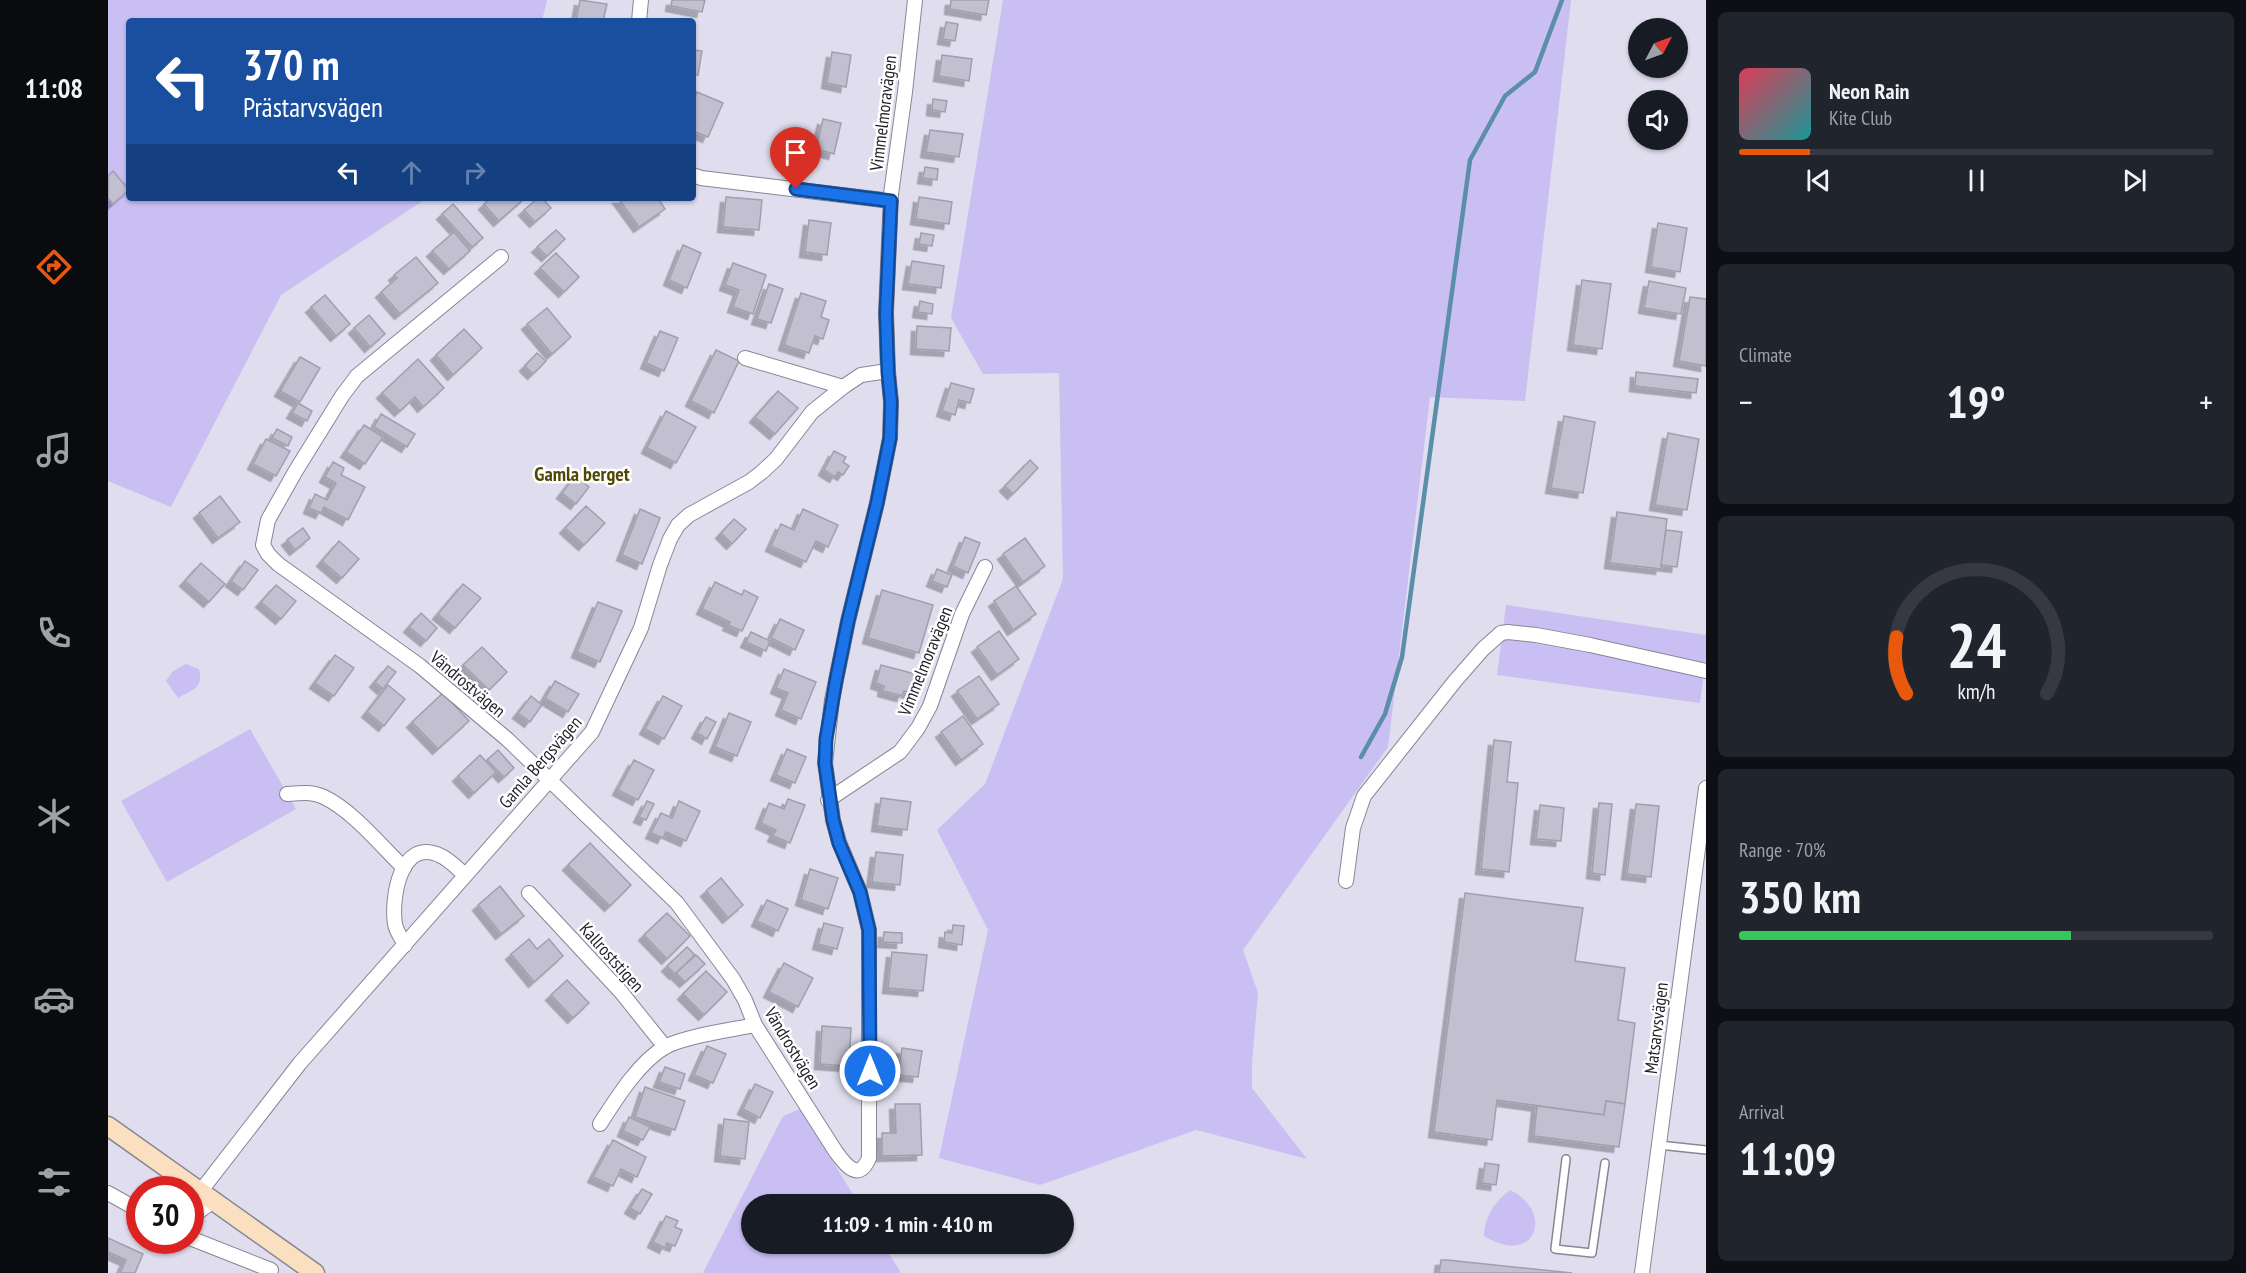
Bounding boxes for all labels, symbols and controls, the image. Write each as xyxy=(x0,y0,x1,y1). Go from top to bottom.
north arrow xyxy=(1628,18,1688,78)
map controls xyxy=(1628,18,1688,150)
text: 370 m xyxy=(243,37,340,92)
icon: left xyxy=(144,42,222,120)
street label: Vimmelmoravägen xyxy=(864,54,901,173)
text: 11:08 xyxy=(25,71,83,105)
text: Neon Rain xyxy=(1829,77,1909,105)
text: Prästarvsvägen xyxy=(243,90,383,124)
button: sound xyxy=(1628,90,1688,150)
text: Kite Club xyxy=(1829,105,1892,131)
pin xyxy=(770,127,821,189)
icon: arrive xyxy=(779,136,812,169)
icon: left xyxy=(332,156,365,189)
icon: ahead xyxy=(395,156,428,189)
icon: right xyxy=(458,156,491,189)
icon: previous xyxy=(1802,164,1835,197)
icon: pause xyxy=(1960,164,1993,197)
icon: next xyxy=(2118,164,2151,197)
icon: directions xyxy=(33,246,75,288)
text: Climate xyxy=(1739,342,1792,368)
text: 19° xyxy=(1946,372,2006,430)
text: − xyxy=(1739,380,1753,423)
text: + xyxy=(2199,380,2213,423)
icon: music xyxy=(33,429,75,471)
district label: Gamla berget xyxy=(534,461,630,487)
street label: Vimmelmoravägen xyxy=(892,603,957,720)
text: 24 xyxy=(1946,604,2006,685)
icon: phone xyxy=(33,612,75,654)
street label: Vändrostvägen xyxy=(425,645,510,722)
text: km/h xyxy=(1957,677,1995,705)
street label: Gamla Bergsvägen xyxy=(494,711,586,813)
icon: climate xyxy=(33,795,75,837)
text: Range · 70% xyxy=(1739,837,1826,863)
text: 350 km xyxy=(1739,867,1861,925)
street label: Kallroststigen xyxy=(575,917,649,997)
icon: car xyxy=(33,978,75,1020)
street label: Matsarvsvägen xyxy=(1639,981,1673,1075)
street label: Vändrostvägen xyxy=(759,1002,826,1093)
position arrow xyxy=(838,1039,902,1103)
text: Arrival xyxy=(1739,1099,1784,1125)
text: 11:09 xyxy=(1739,1129,1836,1187)
icon: filters xyxy=(33,1161,75,1203)
speed limit sign: 30 xyxy=(126,1176,204,1254)
text: 11:09 · 1 min · 410 m xyxy=(822,1210,993,1238)

